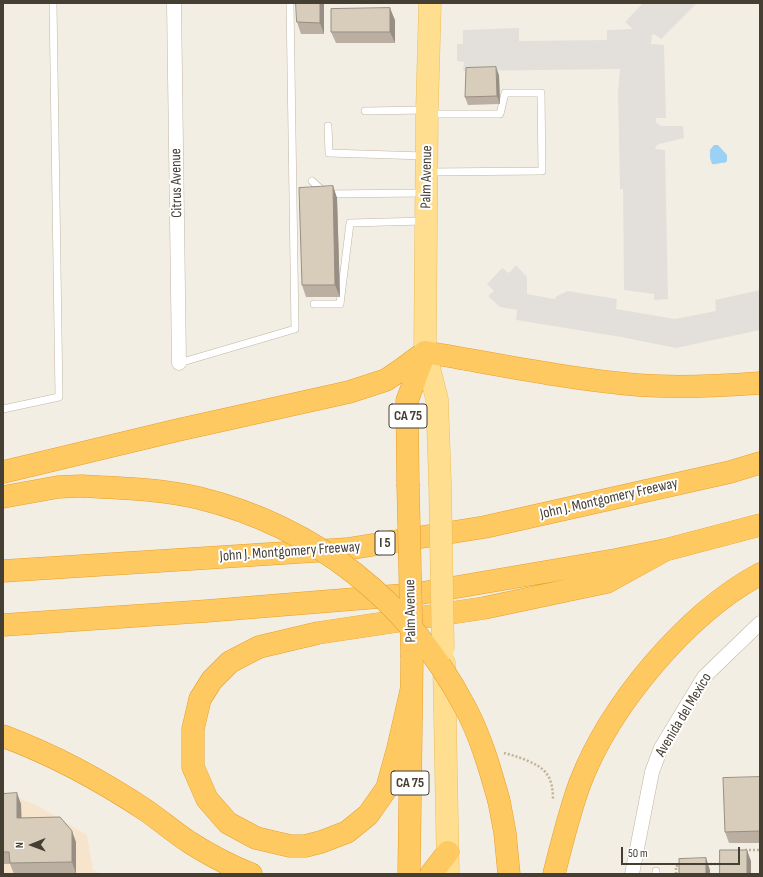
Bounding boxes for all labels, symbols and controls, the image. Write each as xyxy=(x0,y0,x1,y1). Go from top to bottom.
street label: Palm Avenue xyxy=(417,145,437,209)
street label: Citrus Avenue xyxy=(167,148,187,218)
road number: CA 75 xyxy=(389,404,427,428)
street label: John J. Montgomery Freeway xyxy=(538,474,680,524)
road number: I 5 xyxy=(375,531,395,555)
street label: John J. Montgomery Freeway xyxy=(219,538,361,566)
street label: Palm Avenue xyxy=(401,579,421,643)
street label: Avenida del Mexico xyxy=(652,670,716,760)
road number: CA 75 xyxy=(391,771,429,795)
north arrow xyxy=(12,825,52,865)
scale bar xyxy=(623,839,742,865)
text: N xyxy=(13,842,26,848)
text: 50 m xyxy=(628,846,648,861)

